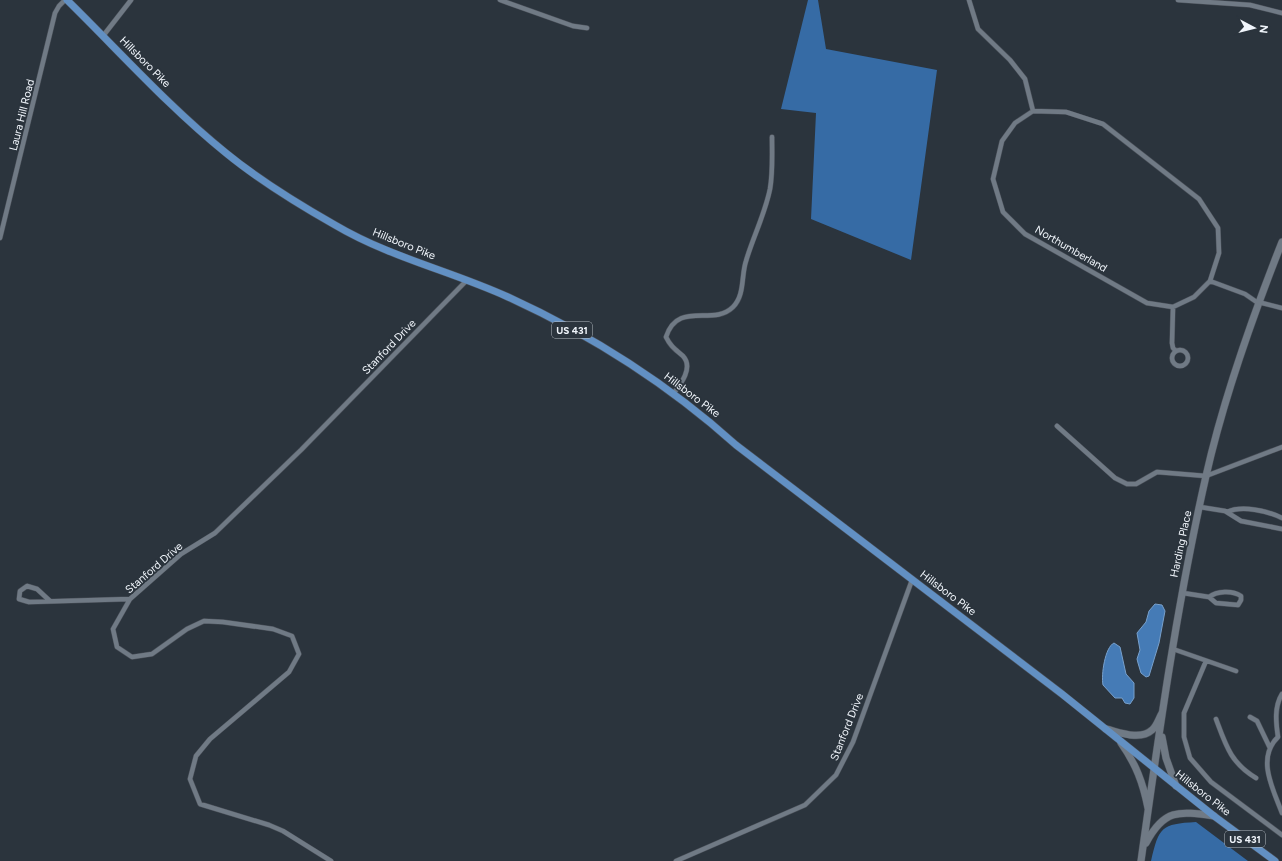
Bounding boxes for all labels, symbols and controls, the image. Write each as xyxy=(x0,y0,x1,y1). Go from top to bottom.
north arrow xyxy=(1234,8,1274,48)
text: N xyxy=(1256,24,1270,34)
street label: Hillsboro Pike xyxy=(117,34,173,90)
street label: Laura Hill Road xyxy=(7,78,37,152)
street label: Northumberland xyxy=(1033,223,1109,275)
street label: Hillsboro Pike xyxy=(371,226,437,262)
street label: Stanford Drive xyxy=(360,317,418,377)
road number: US 431 xyxy=(552,322,592,338)
street label: Hillsboro Pike xyxy=(662,370,722,420)
street label: Harding Place xyxy=(1168,509,1194,579)
street label: Stanford Drive xyxy=(123,540,185,596)
street label: Hillsboro Pike xyxy=(918,568,978,618)
street label: Stanford Drive xyxy=(828,691,866,763)
street label: Hillsboro Pike xyxy=(1173,767,1233,819)
road number: US 431 xyxy=(1225,831,1265,847)

